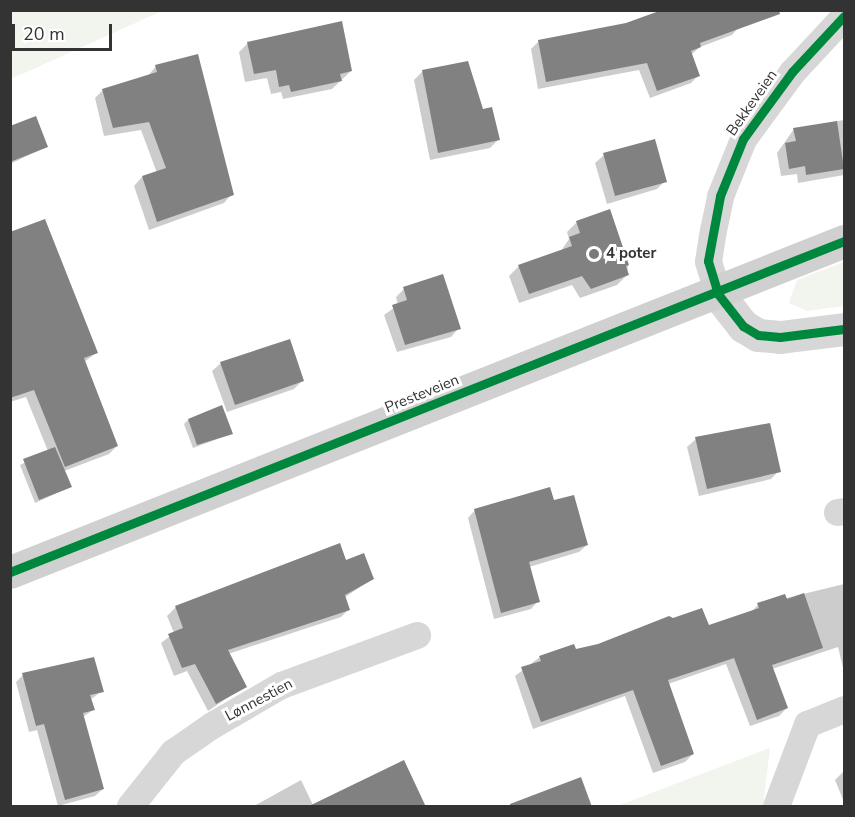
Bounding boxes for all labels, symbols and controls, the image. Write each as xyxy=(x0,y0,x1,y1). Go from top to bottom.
scale bar xyxy=(15,12,116,50)
text: 20 m xyxy=(23,22,65,46)
street label: Bekkeveien xyxy=(723,67,781,139)
place label: 4 poter xyxy=(606,245,656,263)
marker: 4 poter xyxy=(587,247,601,261)
street label: Presteveien xyxy=(382,371,462,417)
street label: Lønnestien xyxy=(222,675,296,725)

